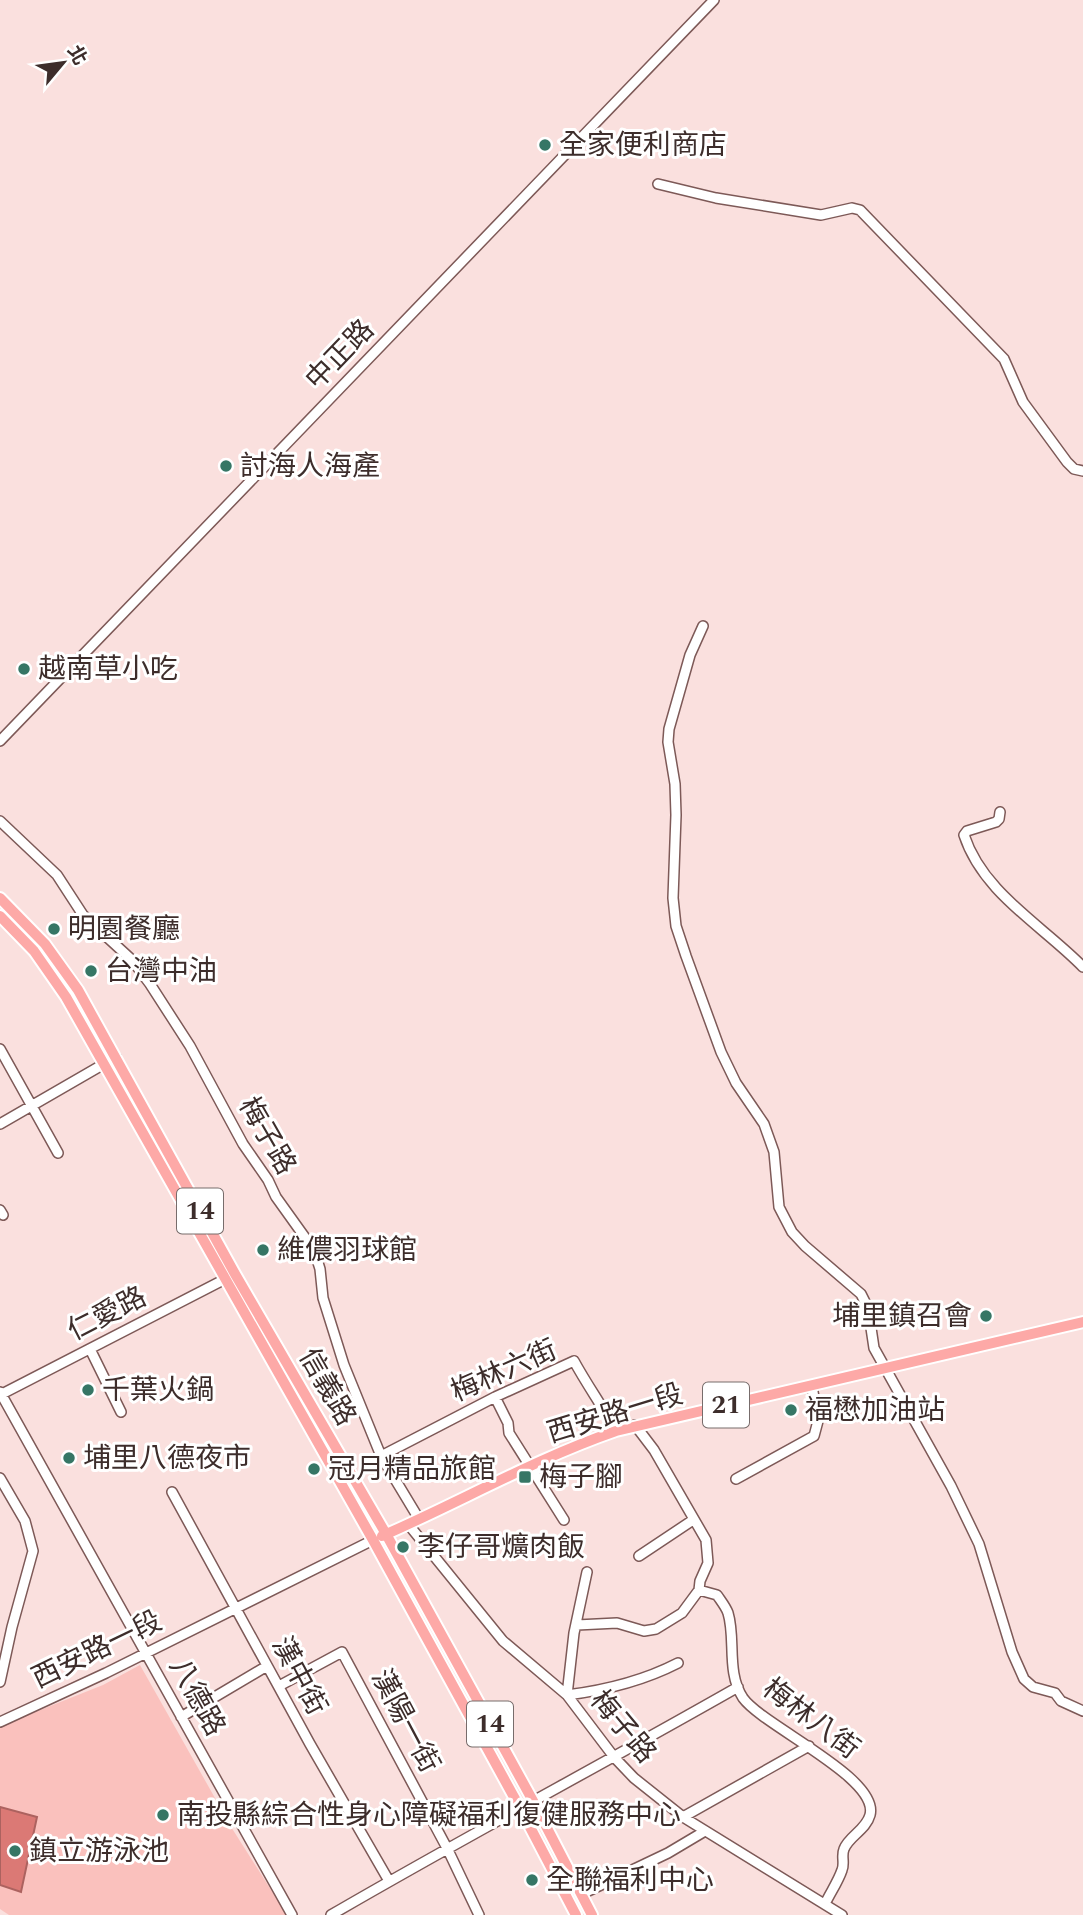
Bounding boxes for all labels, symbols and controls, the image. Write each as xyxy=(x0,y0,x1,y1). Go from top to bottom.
north arrow xyxy=(28,28,98,98)
text: 北 xyxy=(59,40,94,71)
place label: 全家便利商店 xyxy=(559,124,727,167)
marker: 全家便利商店 xyxy=(537,137,553,153)
street label: 中正路 xyxy=(295,310,385,400)
place label: 討海人海產 xyxy=(240,445,380,488)
marker: 討海人海產 xyxy=(218,458,234,474)
place label: 越南草小吃 xyxy=(38,648,178,691)
marker: 越南草小吃 xyxy=(16,661,32,677)
place label: 明園餐廳 xyxy=(68,908,180,951)
marker: 明園餐廳 xyxy=(46,921,62,937)
place label: 台灣中油 xyxy=(105,950,217,993)
marker: 台灣中油 xyxy=(83,963,99,979)
street label: 梅子路 xyxy=(227,1089,307,1183)
road number: 14 xyxy=(177,1188,223,1234)
place label: 維儂羽球館 xyxy=(277,1229,417,1272)
marker: 維儂羽球館 xyxy=(255,1242,271,1258)
street label: 仁愛路 xyxy=(60,1276,154,1352)
place label: 埔里鎮召會 xyxy=(832,1295,972,1338)
marker: 埔里鎮召會 xyxy=(978,1308,994,1324)
street label: 梅林六街 xyxy=(444,1329,564,1413)
street label: 信義路 xyxy=(287,1340,367,1434)
place label: 千葉火鍋 xyxy=(102,1369,214,1412)
street label: 西安路一段 xyxy=(542,1373,688,1455)
marker: 千葉火鍋 xyxy=(80,1382,96,1398)
road number: 21 xyxy=(703,1382,749,1428)
place label: 福懋加油站 xyxy=(805,1389,945,1432)
marker: 福懋加油站 xyxy=(783,1402,799,1418)
place label: 埔里八德夜市 xyxy=(83,1437,251,1480)
place label: 冠月精品旅館 xyxy=(328,1448,496,1491)
marker: 埔里八德夜市 xyxy=(61,1450,77,1466)
place label: 梅子腳 xyxy=(539,1456,623,1499)
marker: 冠月精品旅館 xyxy=(306,1461,322,1477)
marker: 梅子腳 xyxy=(517,1469,533,1485)
place label: 李仔哥爌肉飯 xyxy=(417,1526,585,1569)
marker: 李仔哥爌肉飯 xyxy=(395,1539,411,1555)
street label: 西安路一段 xyxy=(25,1600,169,1700)
street label: 漢中街 xyxy=(260,1629,338,1723)
street label: 八德路 xyxy=(158,1650,236,1744)
street label: 漢陽一街 xyxy=(360,1661,450,1781)
street label: 梅林八街 xyxy=(753,1668,869,1770)
street label: 梅子路 xyxy=(580,1681,666,1773)
road number: 14 xyxy=(467,1702,513,1746)
place label: 南投縣綜合性身心障礙福利復健服務中心 xyxy=(177,1794,681,1837)
marker: 南投縣綜合性身心障礙福利復健服務中心 xyxy=(155,1807,171,1823)
place label: 鎮立游泳池 xyxy=(29,1830,169,1873)
marker: 鎮立游泳池 xyxy=(7,1843,23,1859)
place label: 全聯福利中心 xyxy=(546,1859,714,1902)
marker: 全聯福利中心 xyxy=(524,1872,540,1888)

